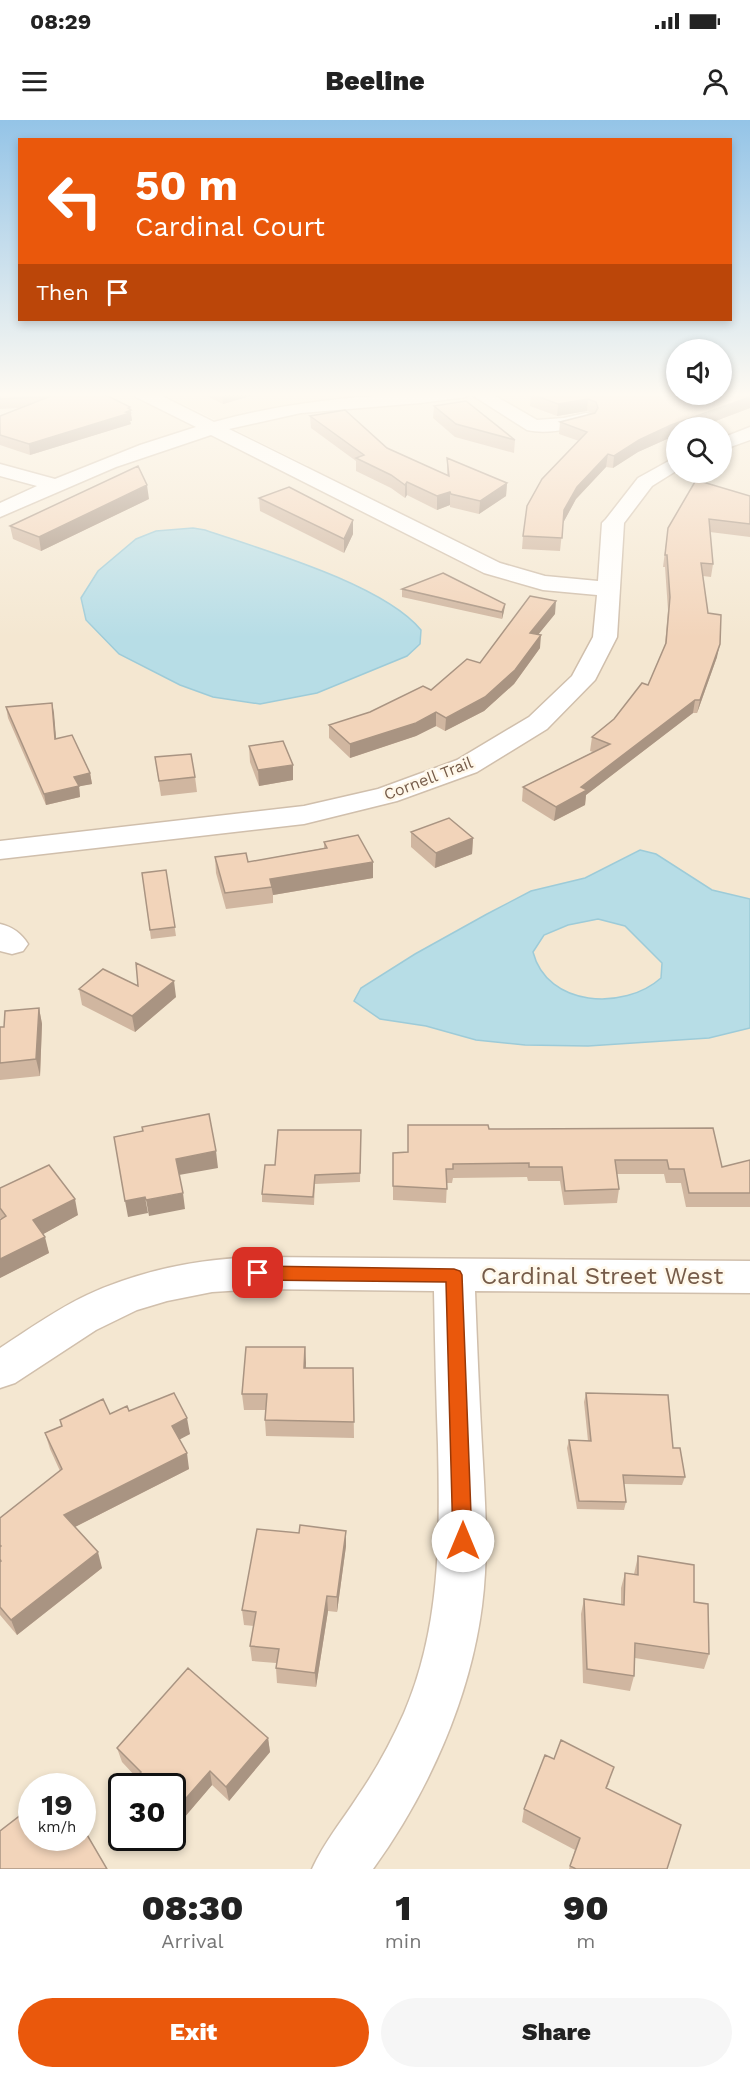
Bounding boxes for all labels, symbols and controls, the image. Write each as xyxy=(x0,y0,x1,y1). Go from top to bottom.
text: 08:29 xyxy=(30,9,91,34)
icon: menu xyxy=(18,65,51,98)
text: Beeline xyxy=(325,65,425,97)
icon: person xyxy=(699,65,732,98)
text: 50 m xyxy=(135,161,238,210)
icon: left xyxy=(36,162,114,240)
text: Cardinal Court xyxy=(135,211,325,243)
icon: arrive xyxy=(101,276,134,309)
text: Then xyxy=(36,280,89,305)
map controls xyxy=(666,339,732,483)
button: sound xyxy=(666,339,732,405)
button: search xyxy=(666,417,732,483)
street label: Cornell Trail xyxy=(381,753,475,804)
pin xyxy=(232,1247,283,1298)
icon: arrive xyxy=(241,1256,274,1289)
street label: Cardinal Street West xyxy=(481,1262,723,1290)
position arrow xyxy=(431,1509,495,1573)
speed limit sign: 30 xyxy=(108,1773,186,1851)
text: 19 xyxy=(41,1787,73,1822)
text: km/h xyxy=(38,1818,76,1836)
text: 08:30 xyxy=(141,1887,243,1929)
text: 1 xyxy=(395,1887,411,1929)
text: 90 xyxy=(563,1887,609,1929)
text: Arrival xyxy=(161,1929,224,1953)
text: min xyxy=(385,1929,422,1953)
text: m xyxy=(576,1929,595,1953)
button: Exit xyxy=(18,1998,369,2067)
button: Share xyxy=(381,1998,732,2067)

